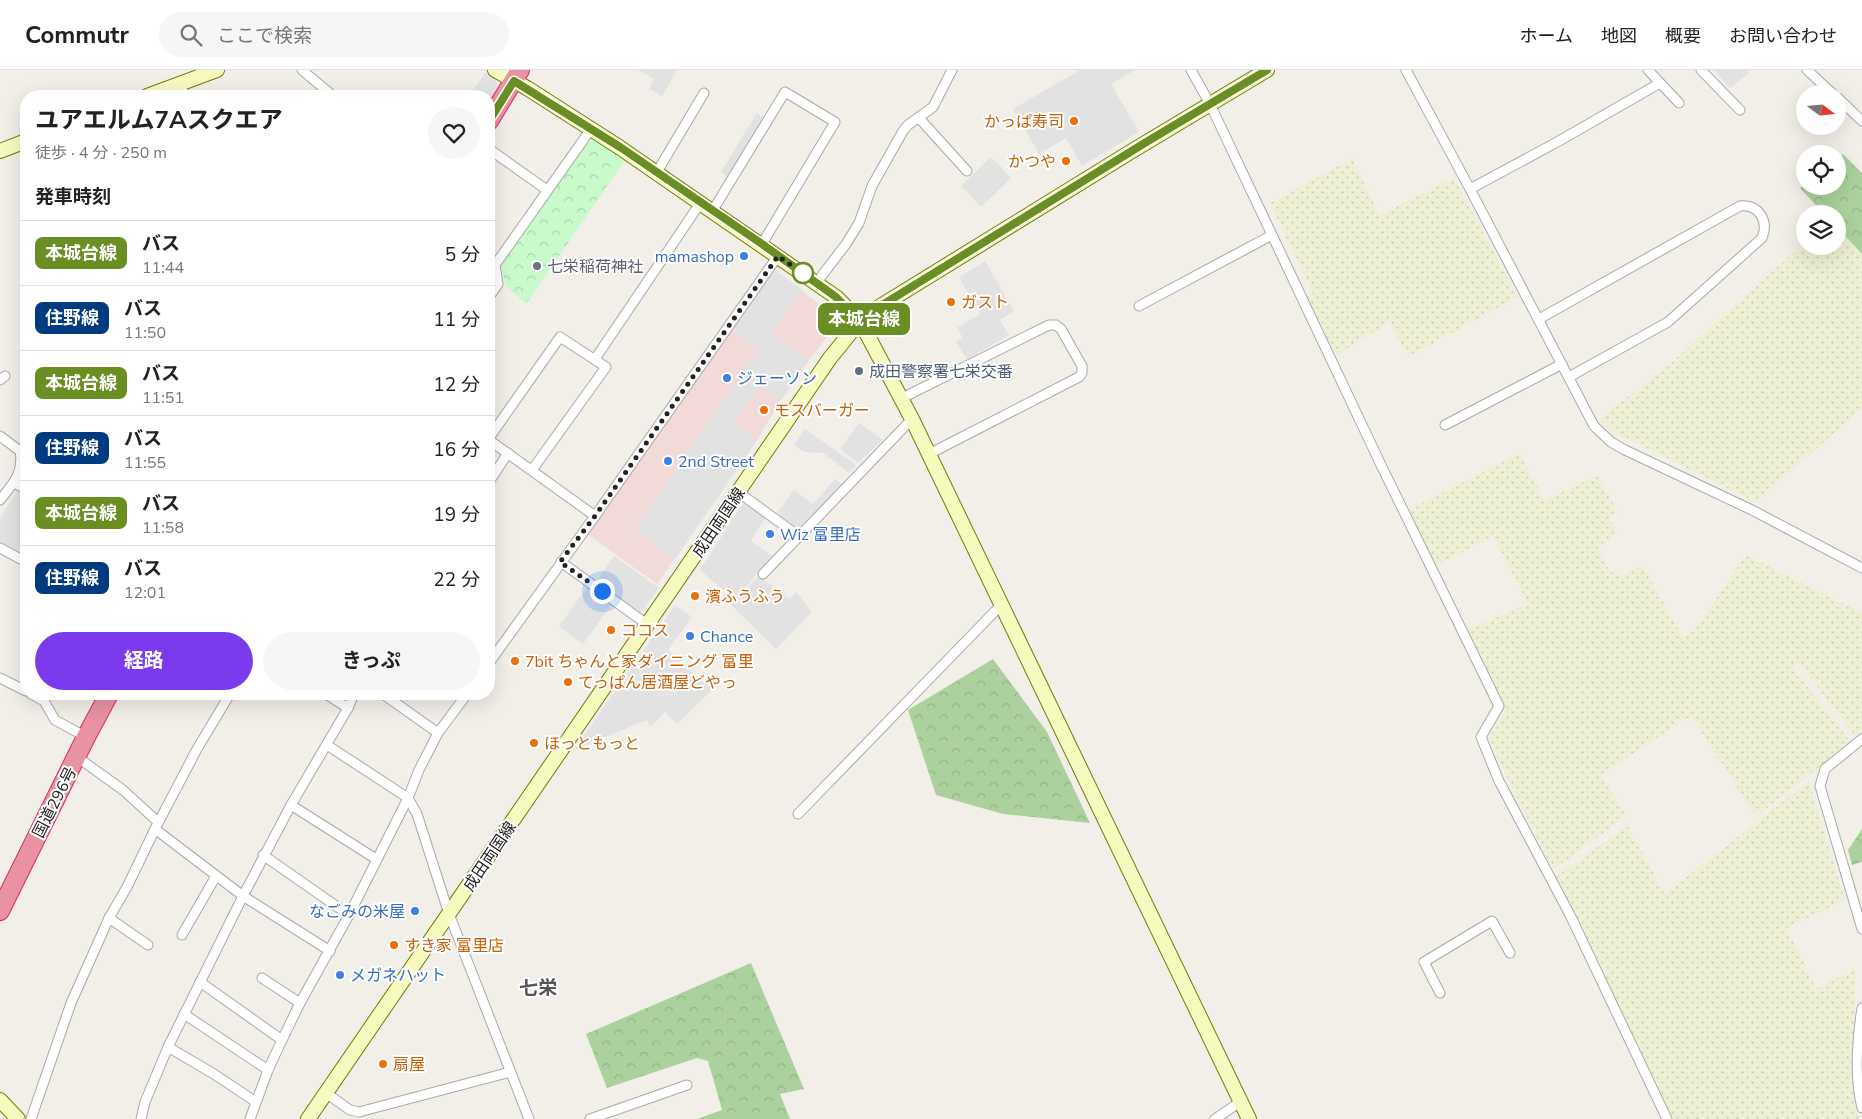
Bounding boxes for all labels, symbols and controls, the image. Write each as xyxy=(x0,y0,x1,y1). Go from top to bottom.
search box xyxy=(159,12,509,57)
text: Commutr xyxy=(25,19,129,51)
icon: search xyxy=(177,21,205,49)
text: ここで検索 xyxy=(217,23,312,49)
text: ホーム xyxy=(1520,24,1573,48)
text: 地図 xyxy=(1601,24,1637,48)
text: 概要 xyxy=(1665,24,1701,48)
text: お問い合わせ xyxy=(1729,24,1837,48)
north arrow xyxy=(1796,85,1846,135)
map controls xyxy=(1796,85,1846,255)
text: ユアエルム7Aスクエア xyxy=(35,104,283,136)
button: heart xyxy=(428,107,480,159)
place label: かっぱ寿司 xyxy=(984,111,1064,133)
marker: かっぱ寿司 xyxy=(1068,115,1080,127)
text: 徒歩 · 4 分 · 250 m xyxy=(35,142,167,164)
button: locate xyxy=(1796,145,1846,195)
place label: かつや xyxy=(1008,151,1056,173)
marker: かつや xyxy=(1060,155,1072,167)
text: 発車時刻 xyxy=(35,184,111,210)
button: layers xyxy=(1796,205,1846,255)
text: バス xyxy=(142,231,180,257)
text: 本城台線 xyxy=(45,241,117,265)
text: 5 分 xyxy=(445,242,480,268)
place label: mamashop xyxy=(655,246,734,268)
marker: mamashop xyxy=(738,250,750,262)
place label: 七栄稲荷神社 xyxy=(547,256,643,278)
text: 11:44 xyxy=(142,257,184,279)
marker: 七栄稲荷神社 xyxy=(531,260,543,272)
unlabelled marker xyxy=(792,262,814,284)
place label: ガスト xyxy=(961,292,1009,314)
text: バス xyxy=(124,296,162,322)
marker: ガスト xyxy=(945,296,957,308)
line badge: 本城台線 xyxy=(829,303,899,335)
text: 住野線 xyxy=(45,306,99,330)
text: 11 分 xyxy=(433,307,480,333)
text: 本城台線 xyxy=(828,307,900,331)
text: 11:50 xyxy=(124,322,166,344)
text: バス xyxy=(142,361,180,387)
place label: 成田警察署七栄交番 xyxy=(869,361,1013,383)
marker: 成田警察署七栄交番 xyxy=(853,365,865,377)
place label: ジェーソン xyxy=(737,368,817,390)
text: 本城台線 xyxy=(45,371,117,395)
text: 12 分 xyxy=(433,372,480,398)
marker: ジェーソン xyxy=(721,372,733,384)
text: 11:51 xyxy=(142,387,184,409)
place label: モスバーガー xyxy=(774,400,870,422)
marker: モスバーガー xyxy=(758,404,770,416)
text: バス xyxy=(124,426,162,452)
text: 住野線 xyxy=(45,436,99,460)
text: 16 分 xyxy=(433,437,480,463)
place label: 2nd Street xyxy=(678,451,754,473)
text: 11:55 xyxy=(124,452,166,474)
marker: 2nd Street xyxy=(662,455,674,467)
street label: 成田両国線 xyxy=(687,483,750,562)
text: バス xyxy=(142,491,180,517)
text: 本城台線 xyxy=(45,501,117,525)
text: 19 分 xyxy=(433,502,480,528)
text: 11:58 xyxy=(142,517,184,539)
place label: Wiz 富里店 xyxy=(780,524,861,546)
marker: Wiz 富里店 xyxy=(764,528,776,540)
text: バス xyxy=(124,556,162,582)
text: 住野線 xyxy=(45,566,99,590)
text: 22 分 xyxy=(433,567,480,593)
your location xyxy=(590,579,615,604)
text: 12:01 xyxy=(124,582,166,604)
place label: 濱ふうふう xyxy=(705,586,785,608)
marker: 濱ふうふう xyxy=(689,590,701,602)
place label: ココス xyxy=(621,620,669,642)
marker: ココス xyxy=(605,624,617,636)
place label: Chance xyxy=(700,626,753,648)
marker: Chance xyxy=(684,630,696,642)
button: 経路 xyxy=(35,632,253,690)
button: きっぷ xyxy=(263,632,480,690)
place label: 7bit ちゃんと家ダイニング 富里 xyxy=(525,651,753,673)
marker: 7bit ちゃんと家ダイニング 富里 xyxy=(509,655,521,667)
place label: てっぱん居酒屋どやっ xyxy=(578,672,737,694)
marker: てっぱん居酒屋どやっ xyxy=(562,676,574,688)
place label: ほっともっと xyxy=(544,733,640,755)
marker: ほっともっと xyxy=(528,737,540,749)
street label: 国道296号 xyxy=(28,763,82,842)
street label: 成田両国線 xyxy=(458,817,521,896)
place label: なごみの米屋 xyxy=(309,901,405,923)
marker: なごみの米屋 xyxy=(409,905,421,917)
place label: すき家 富里店 xyxy=(404,935,504,957)
marker: すき家 富里店 xyxy=(388,939,400,951)
place label: メガネハット xyxy=(350,965,446,987)
marker: メガネハット xyxy=(334,969,346,981)
district label: 七栄 xyxy=(519,975,557,1001)
place label: 扇屋 xyxy=(393,1054,425,1076)
marker: 扇屋 xyxy=(377,1058,389,1070)

